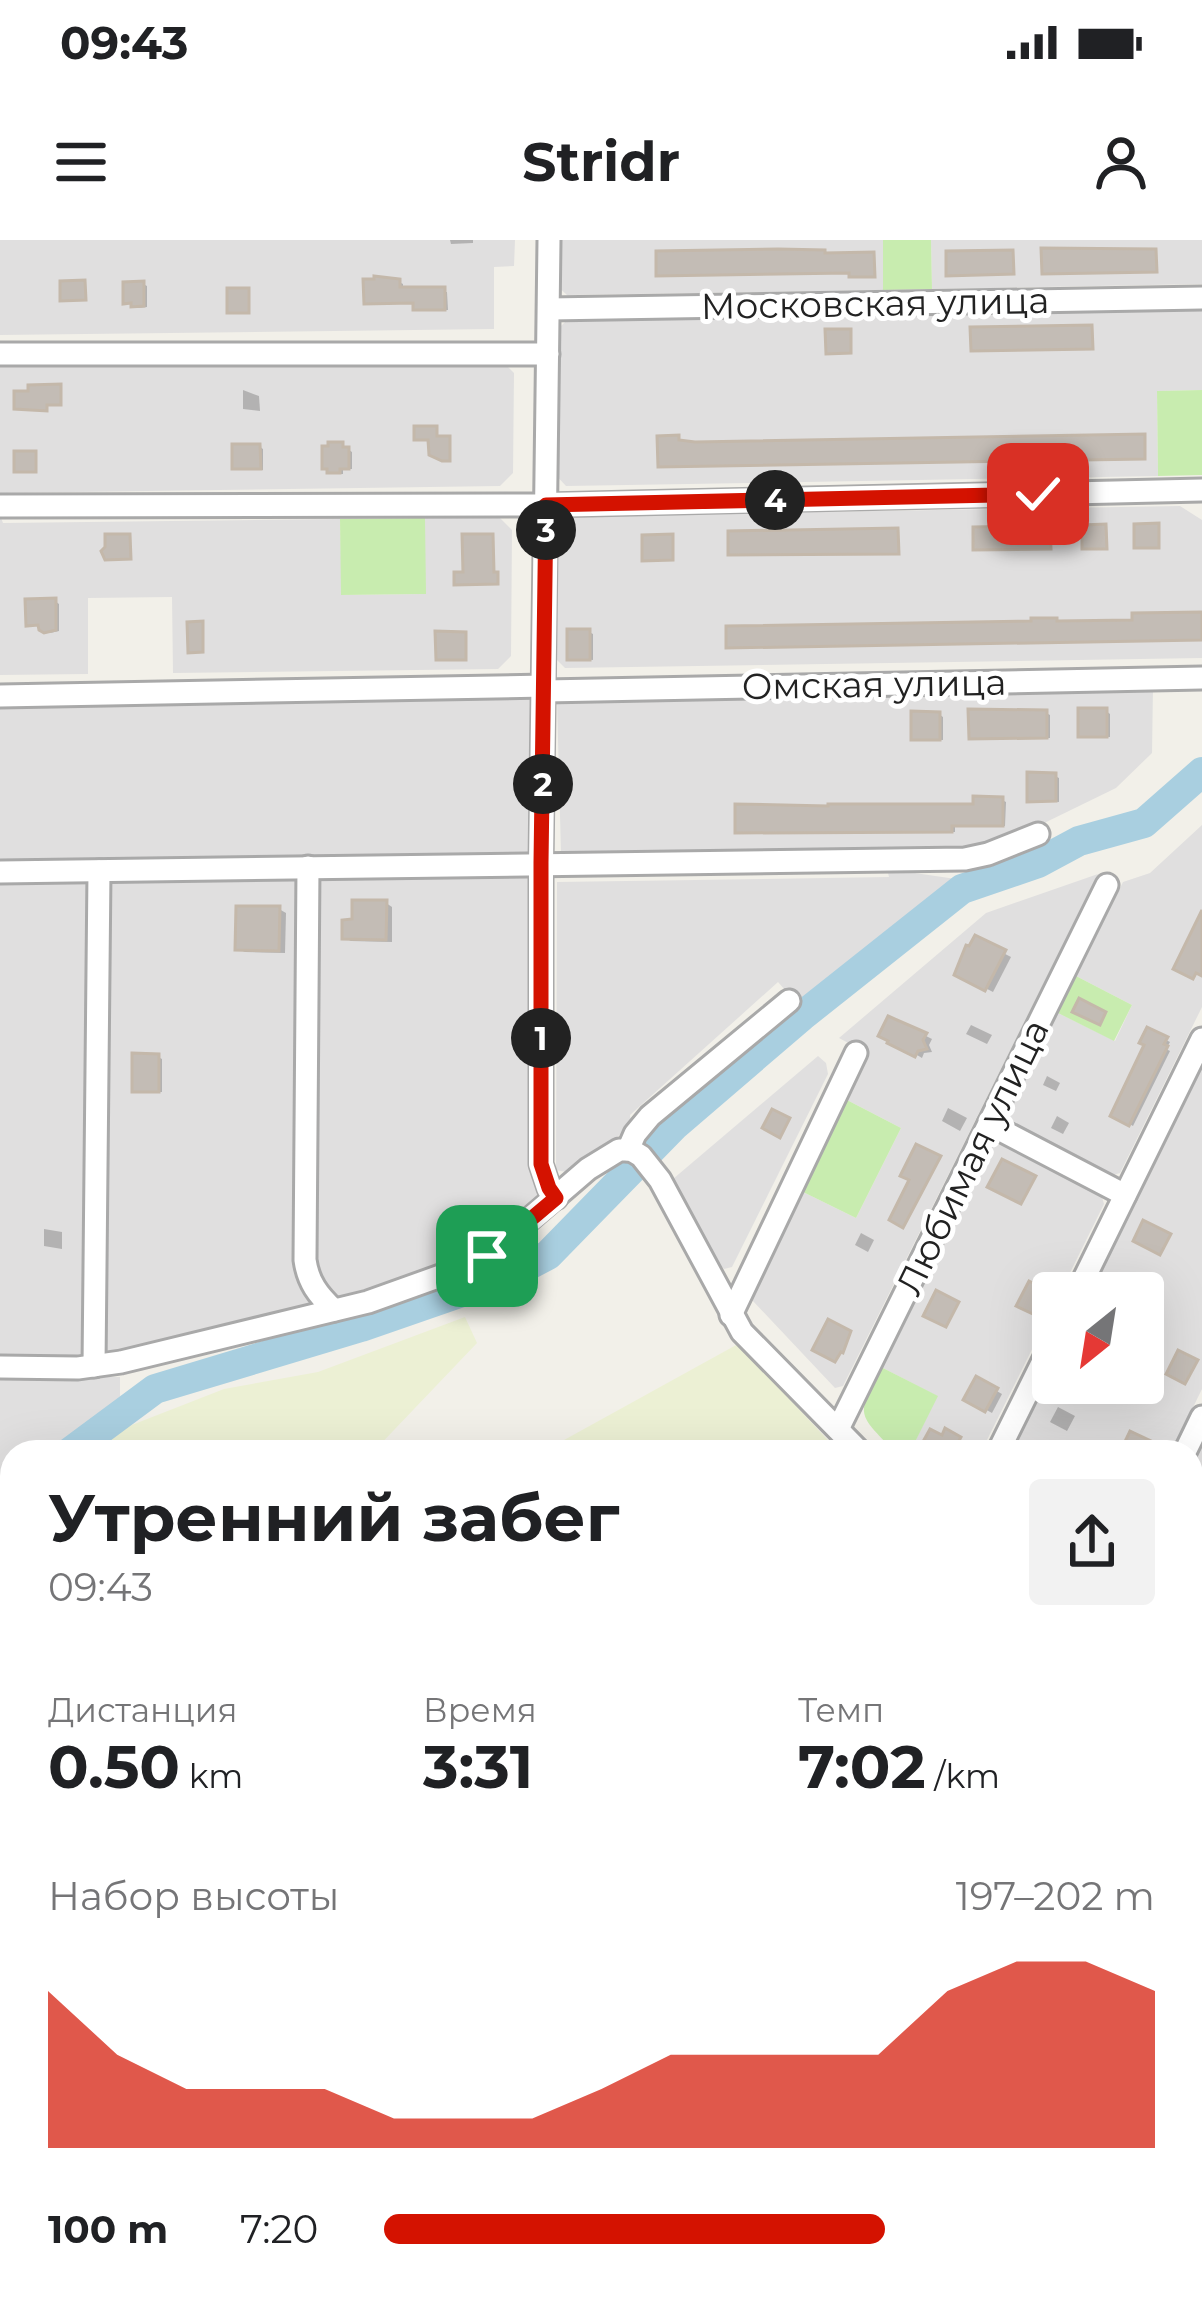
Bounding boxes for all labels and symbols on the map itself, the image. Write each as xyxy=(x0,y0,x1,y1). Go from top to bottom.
street label: Московская улица xyxy=(700,278,1050,328)
pin xyxy=(987,443,1089,545)
pin: 4 xyxy=(745,470,805,530)
pin: 3 xyxy=(516,500,576,560)
street label: Омская улица xyxy=(741,660,1007,708)
pin: 2 xyxy=(513,754,573,814)
pin: 1 xyxy=(511,1008,571,1068)
street label: Любимая улица xyxy=(886,1012,1058,1302)
pin xyxy=(436,1205,538,1307)
north arrow xyxy=(1032,1272,1164,1404)

